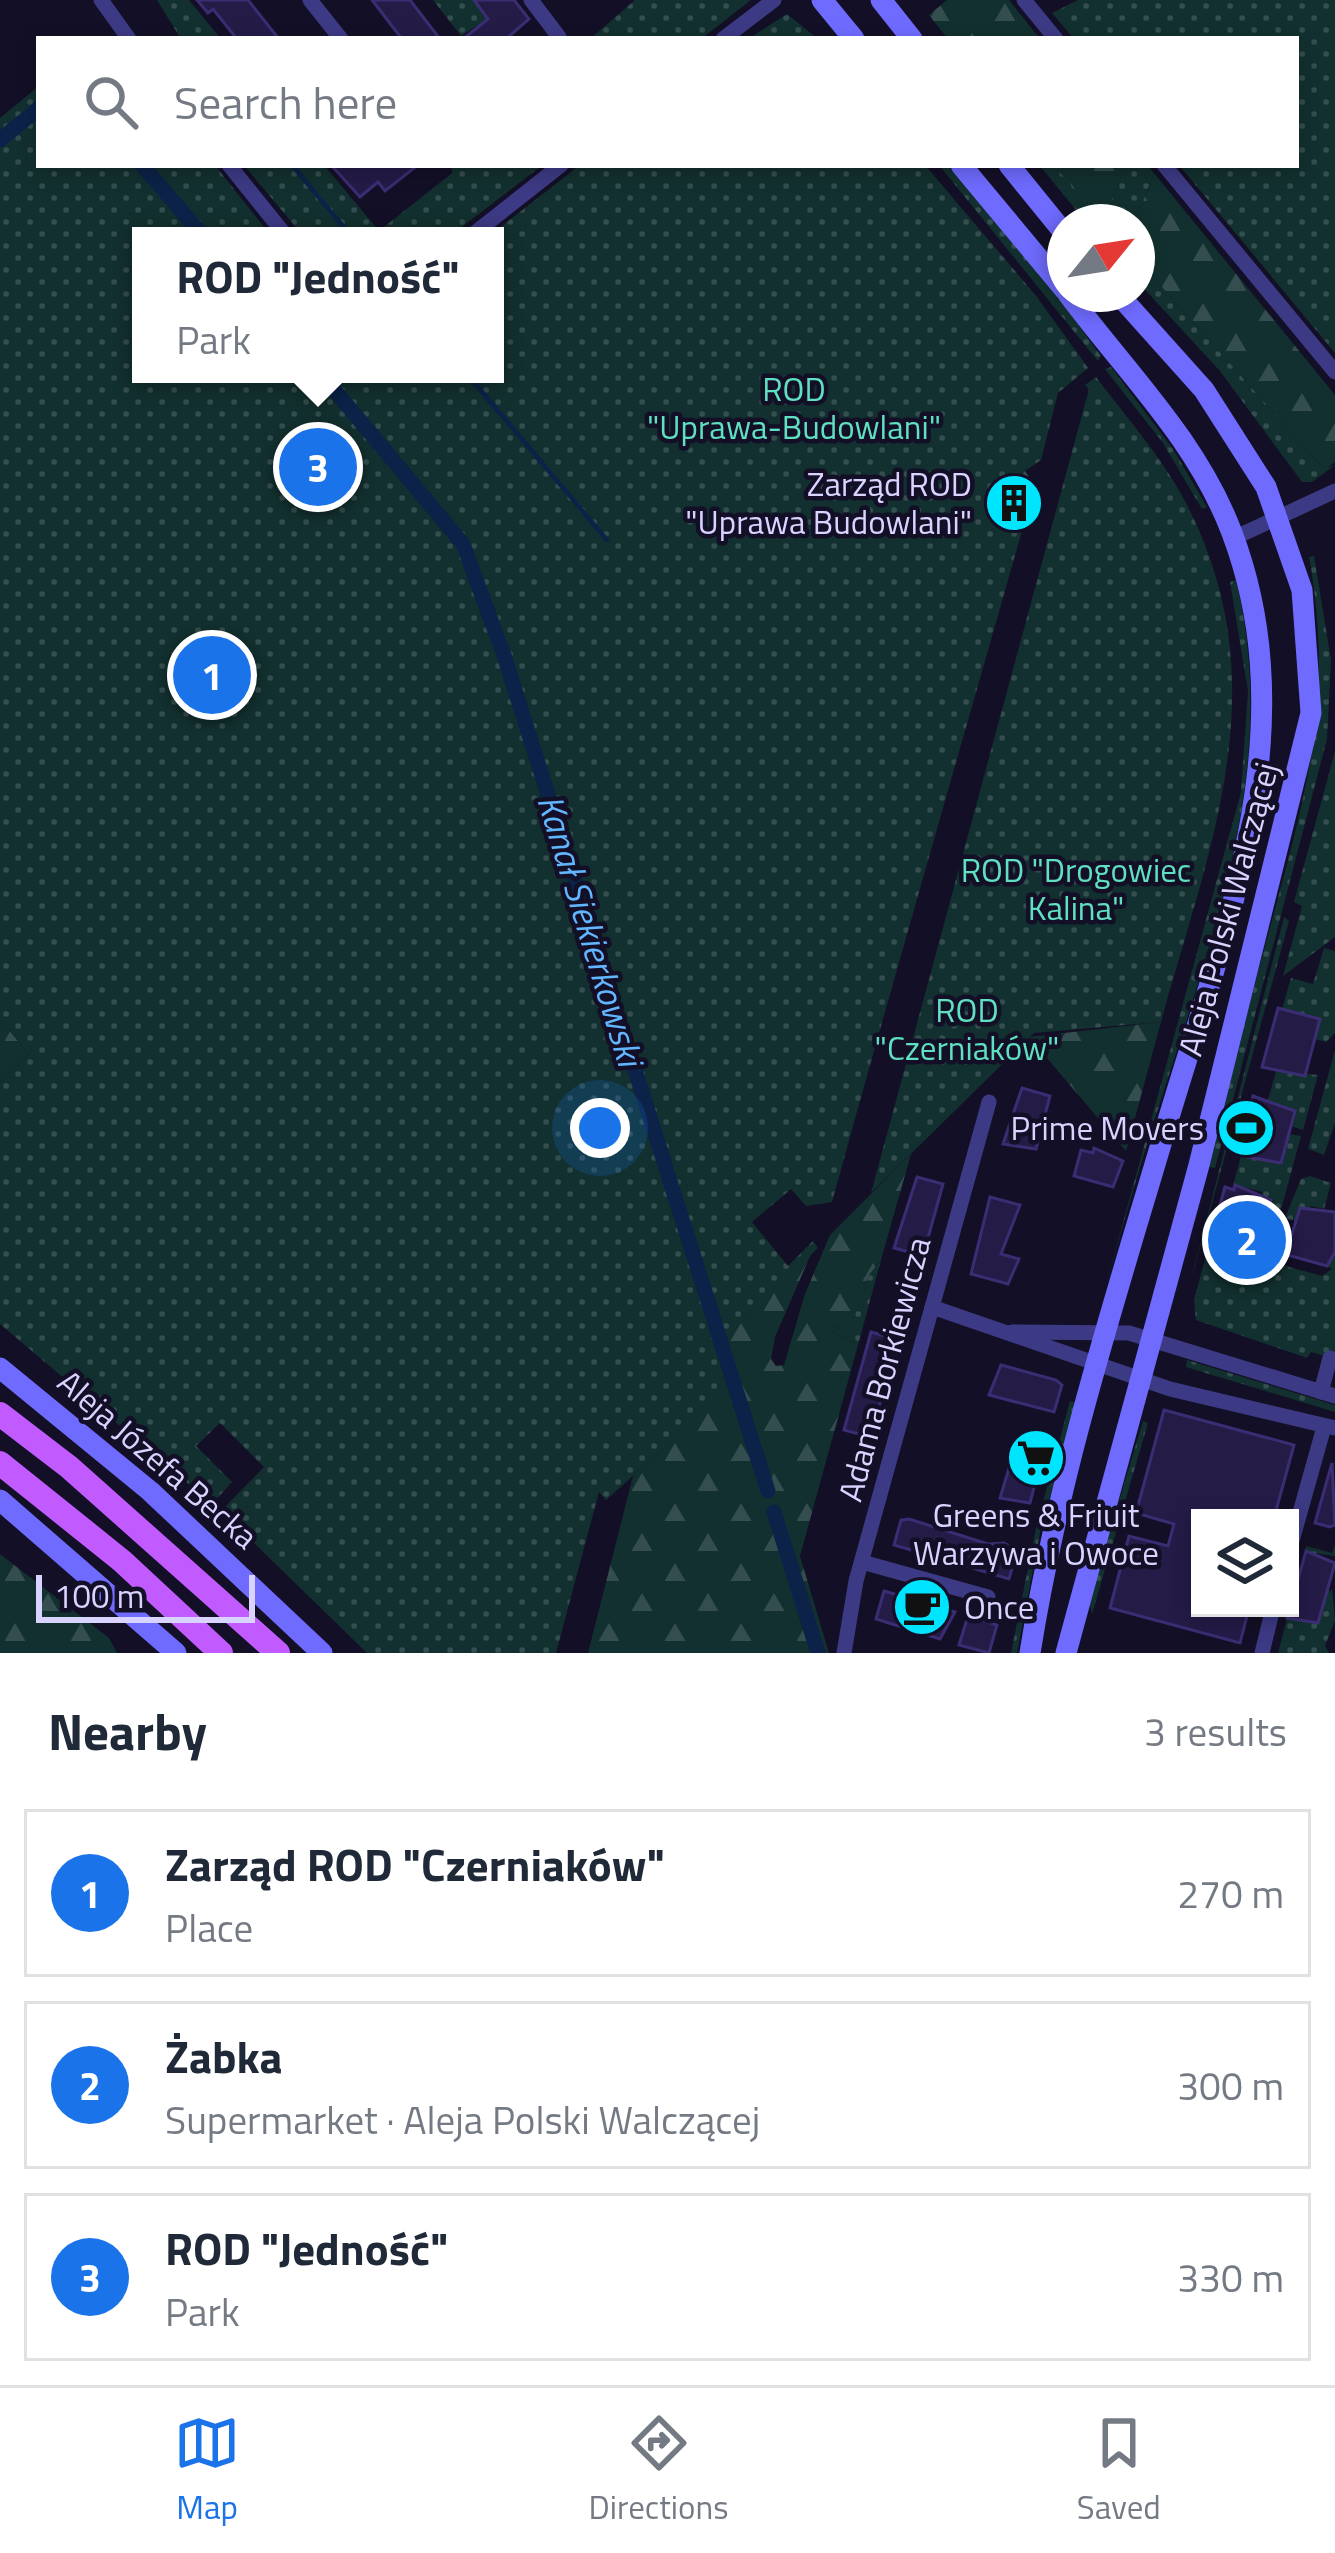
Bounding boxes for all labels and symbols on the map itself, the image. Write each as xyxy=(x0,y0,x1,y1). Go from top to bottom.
north arrow xyxy=(1047,204,1155,312)
park label: ROD "Uprawa-Budowlani" xyxy=(647,364,941,452)
pin: 3 xyxy=(279,422,357,512)
place label: Zarząd ROD "Uprawa Budowlani" xyxy=(685,459,972,547)
building icon: Zarząd ROD "Uprawa Budowlani" xyxy=(983,472,1045,534)
pin: 1 xyxy=(173,630,251,720)
street label: Aleja Polski Walczącej xyxy=(1165,757,1291,1061)
water label: Kanał Siekierkowski xyxy=(524,788,659,1076)
park label: ROD "Drogowiec Kalina" xyxy=(961,845,1191,933)
park label: ROD "Czerniaków" xyxy=(875,985,1059,1073)
sports icon: Prime Movers xyxy=(1215,1097,1277,1159)
your location xyxy=(570,1098,630,1158)
place label: Prime Movers xyxy=(1011,1103,1204,1153)
pin: 2 xyxy=(1208,1195,1286,1285)
street label: Adama Borkiewicza xyxy=(825,1231,943,1507)
street label: Aleja Józefa Becka xyxy=(47,1358,269,1560)
supermarket icon: Greens & Friuit Warzywa i Owoce xyxy=(1005,1427,1067,1489)
place label: Greens & Friuit Warzywa i Owoce xyxy=(913,1490,1159,1578)
scale bar xyxy=(36,1569,255,1622)
cafe icon: Once xyxy=(891,1576,953,1638)
place label: Once xyxy=(964,1582,1034,1632)

